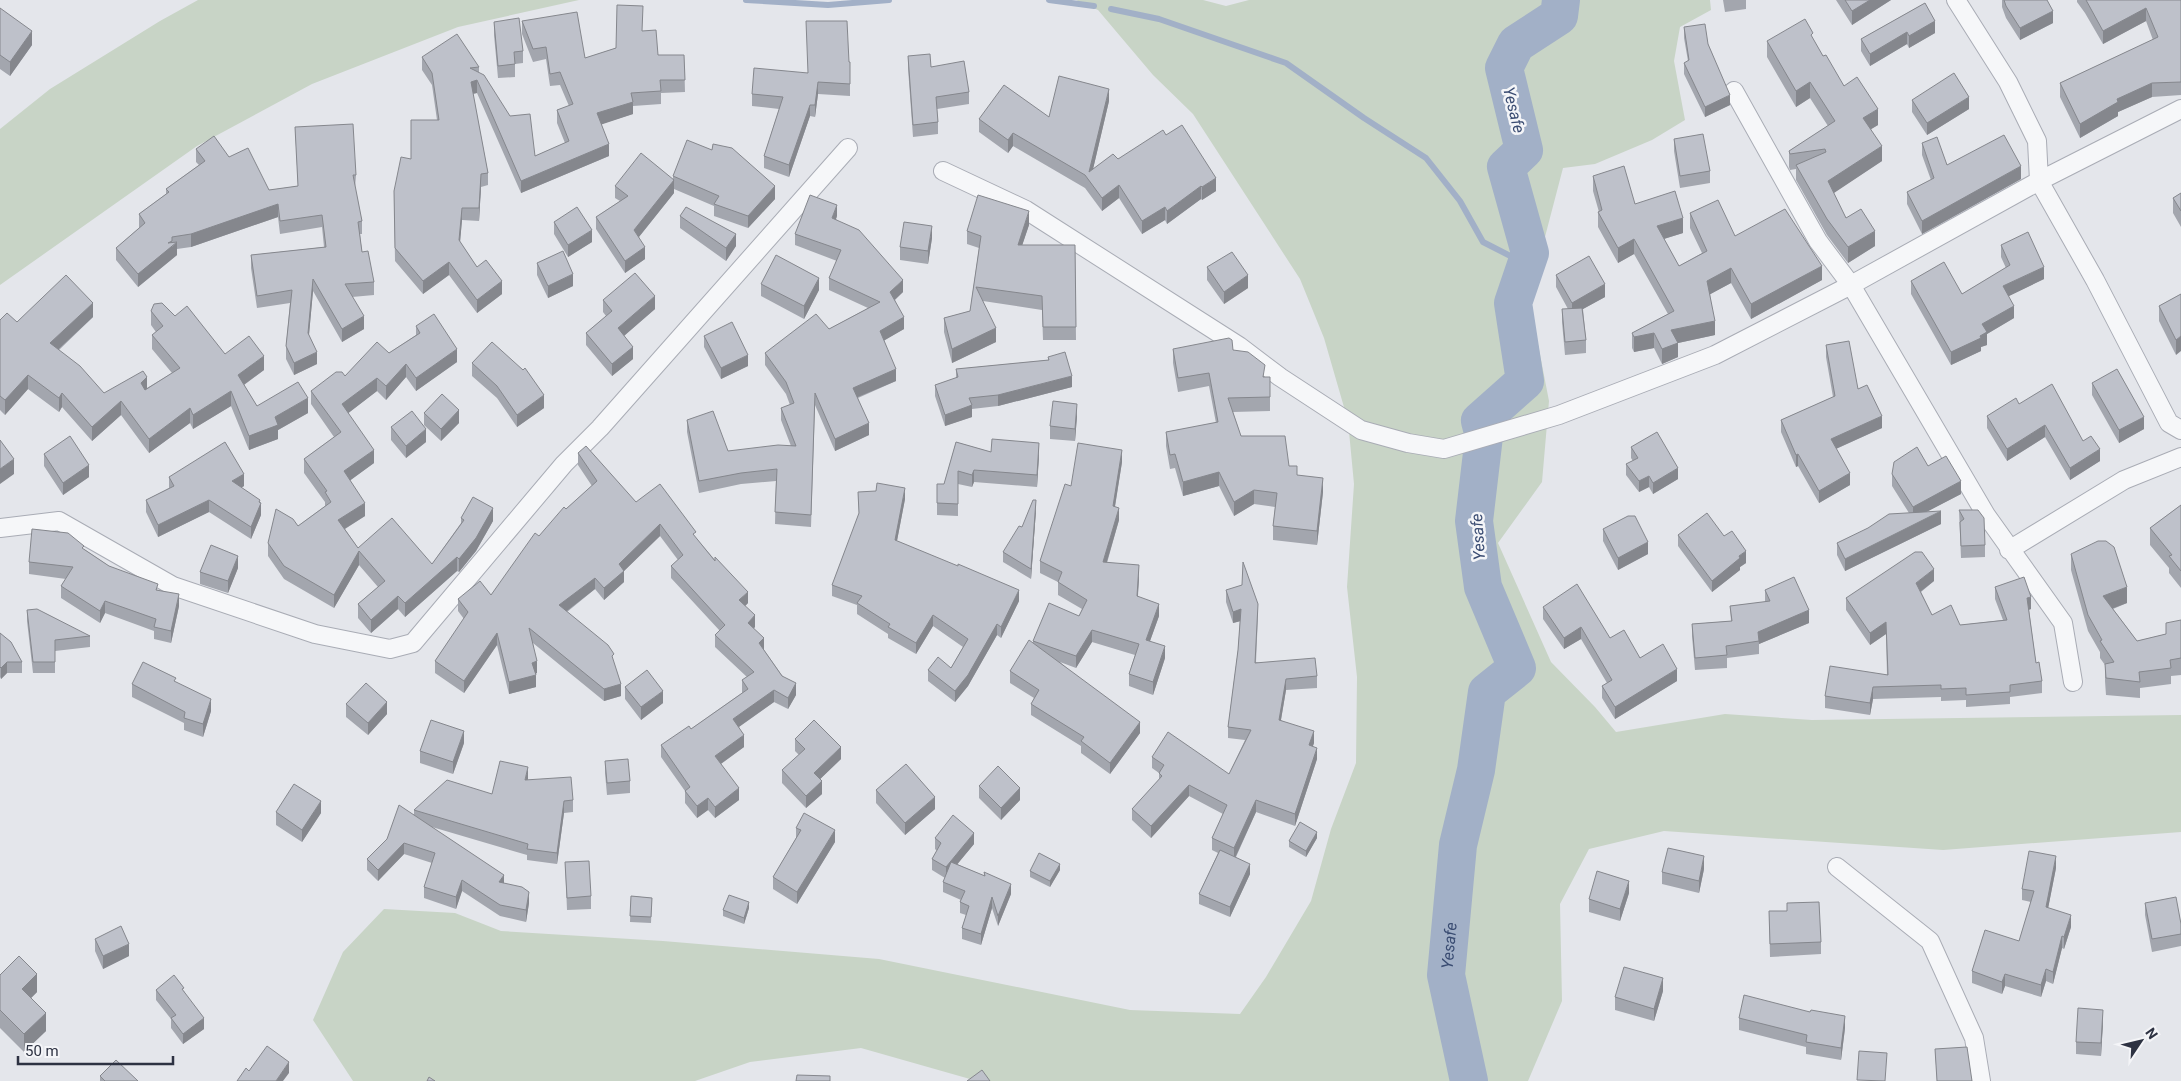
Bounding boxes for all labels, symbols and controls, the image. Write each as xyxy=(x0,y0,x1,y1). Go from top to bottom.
water label: Yesafe xyxy=(1499,85,1529,135)
water label: Yesafe xyxy=(1467,513,1489,561)
water label: Yesafe xyxy=(1437,921,1460,970)
north arrow xyxy=(2116,1016,2166,1066)
text: N xyxy=(2142,1025,2161,1042)
scale bar xyxy=(18,1034,172,1066)
text: 50 m xyxy=(25,1042,59,1060)

